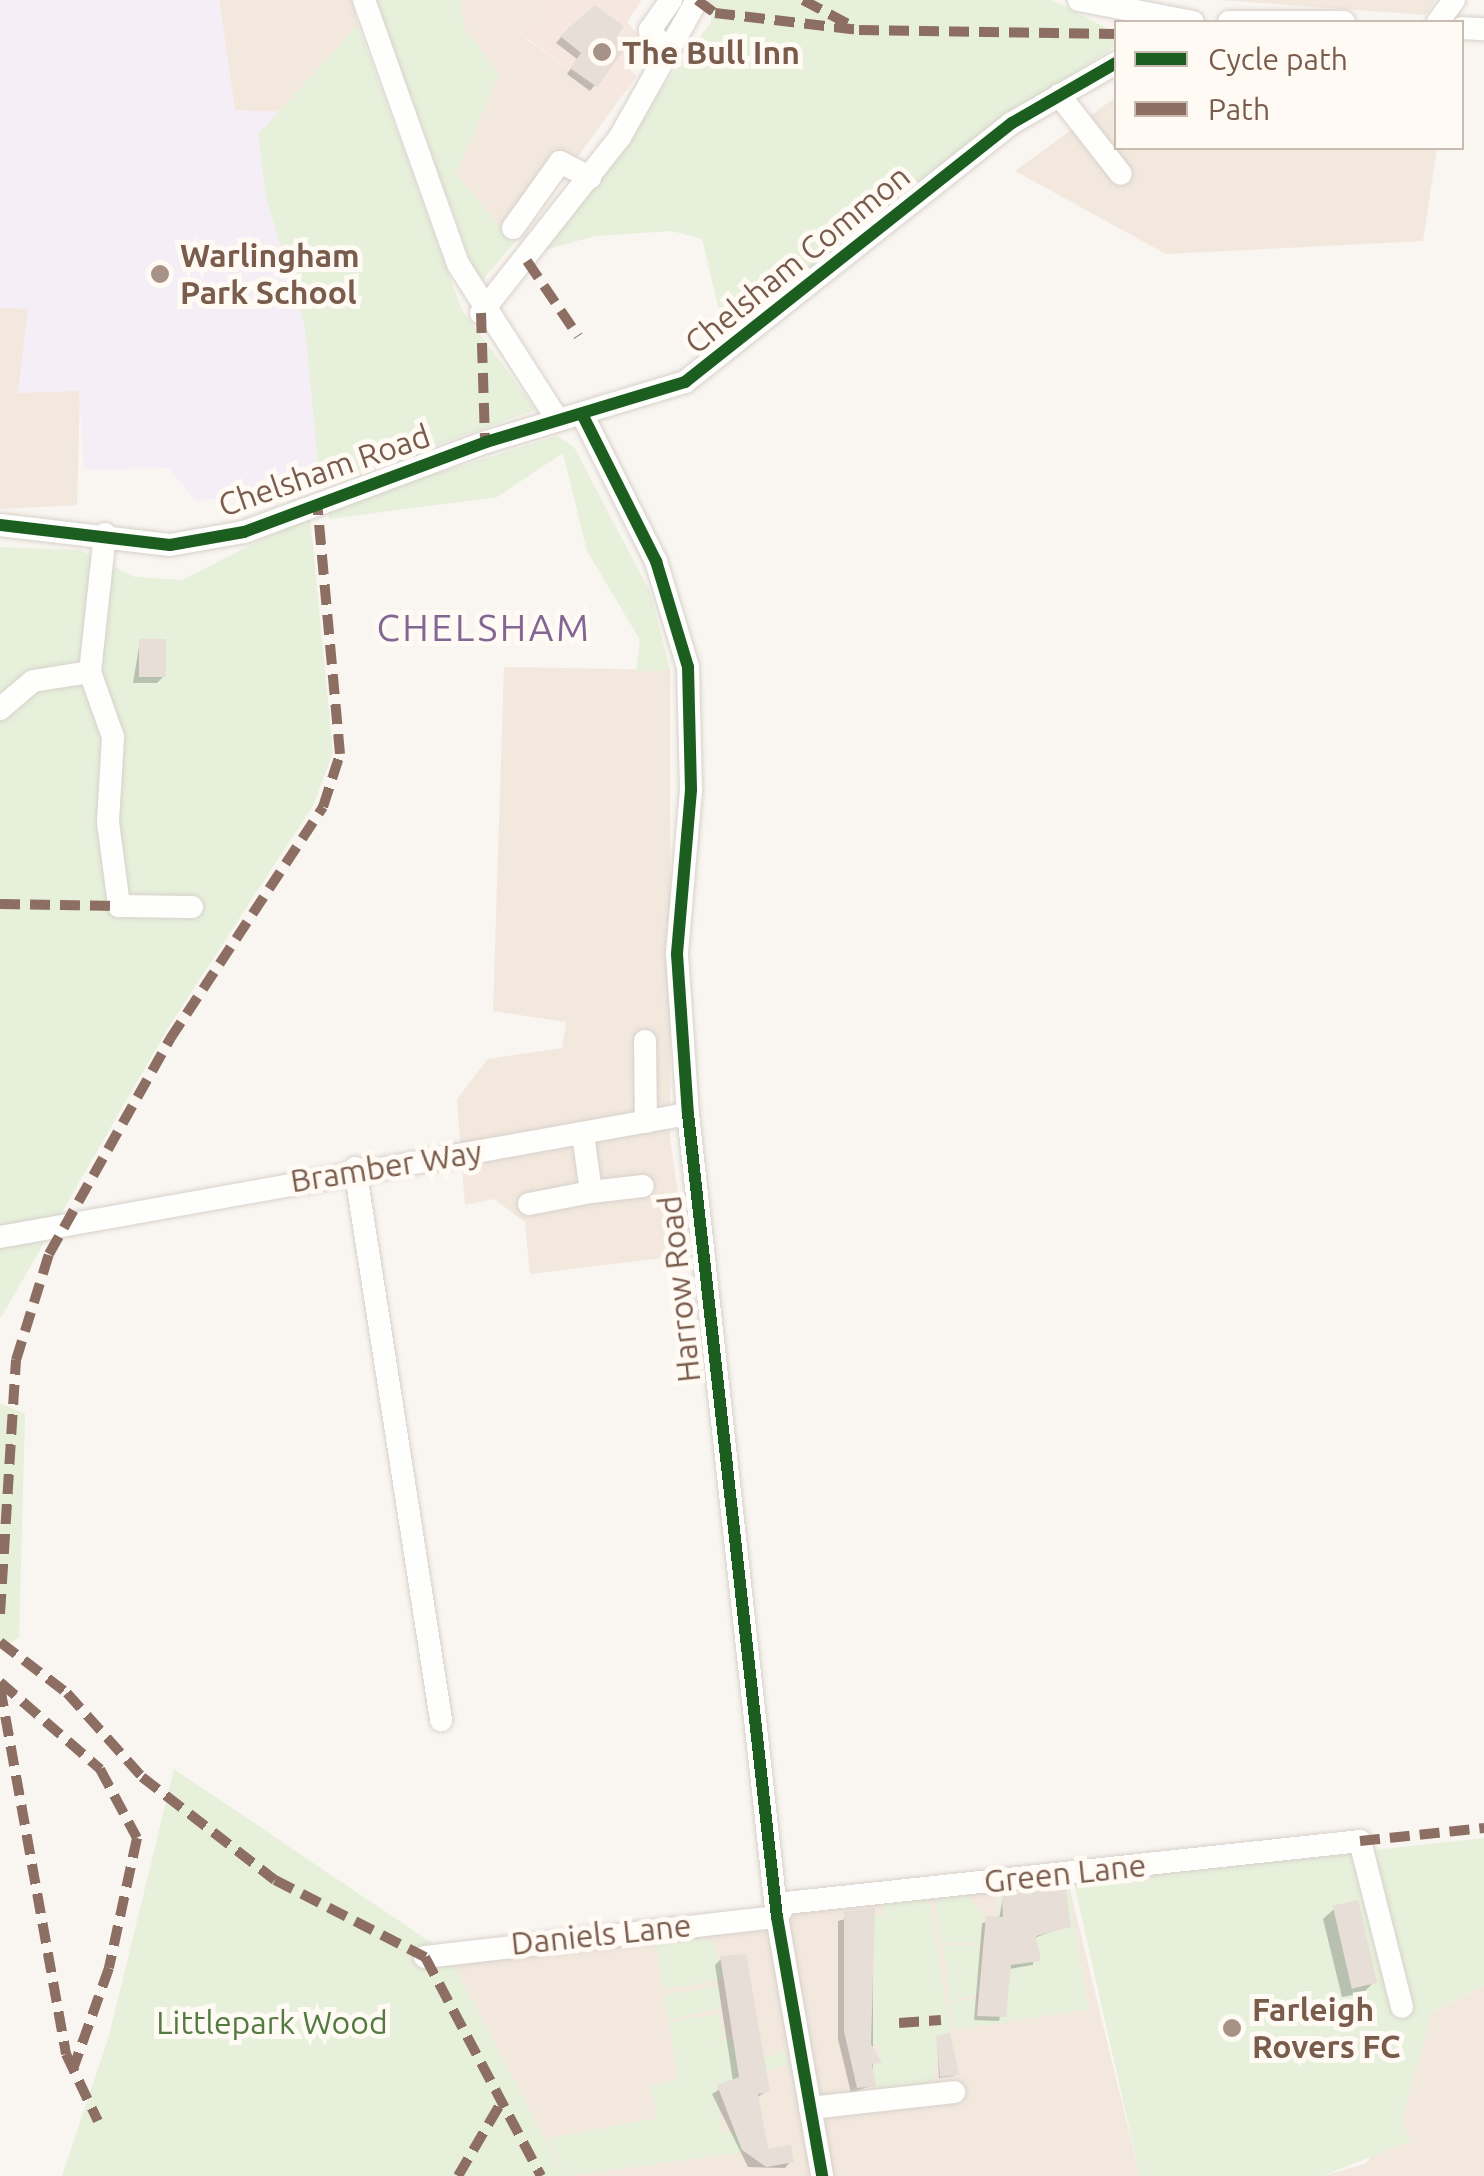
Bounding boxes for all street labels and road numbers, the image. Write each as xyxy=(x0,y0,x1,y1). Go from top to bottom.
street label: Chelsham Common xyxy=(677,157,917,361)
street label: Chelsham Road xyxy=(213,416,435,524)
street label: Bramber Way xyxy=(288,1132,484,1200)
street label: Harrow Road xyxy=(650,1194,708,1384)
street label: Green Lane xyxy=(982,1845,1148,1901)
street label: Daniels Lane xyxy=(509,1905,693,1963)

